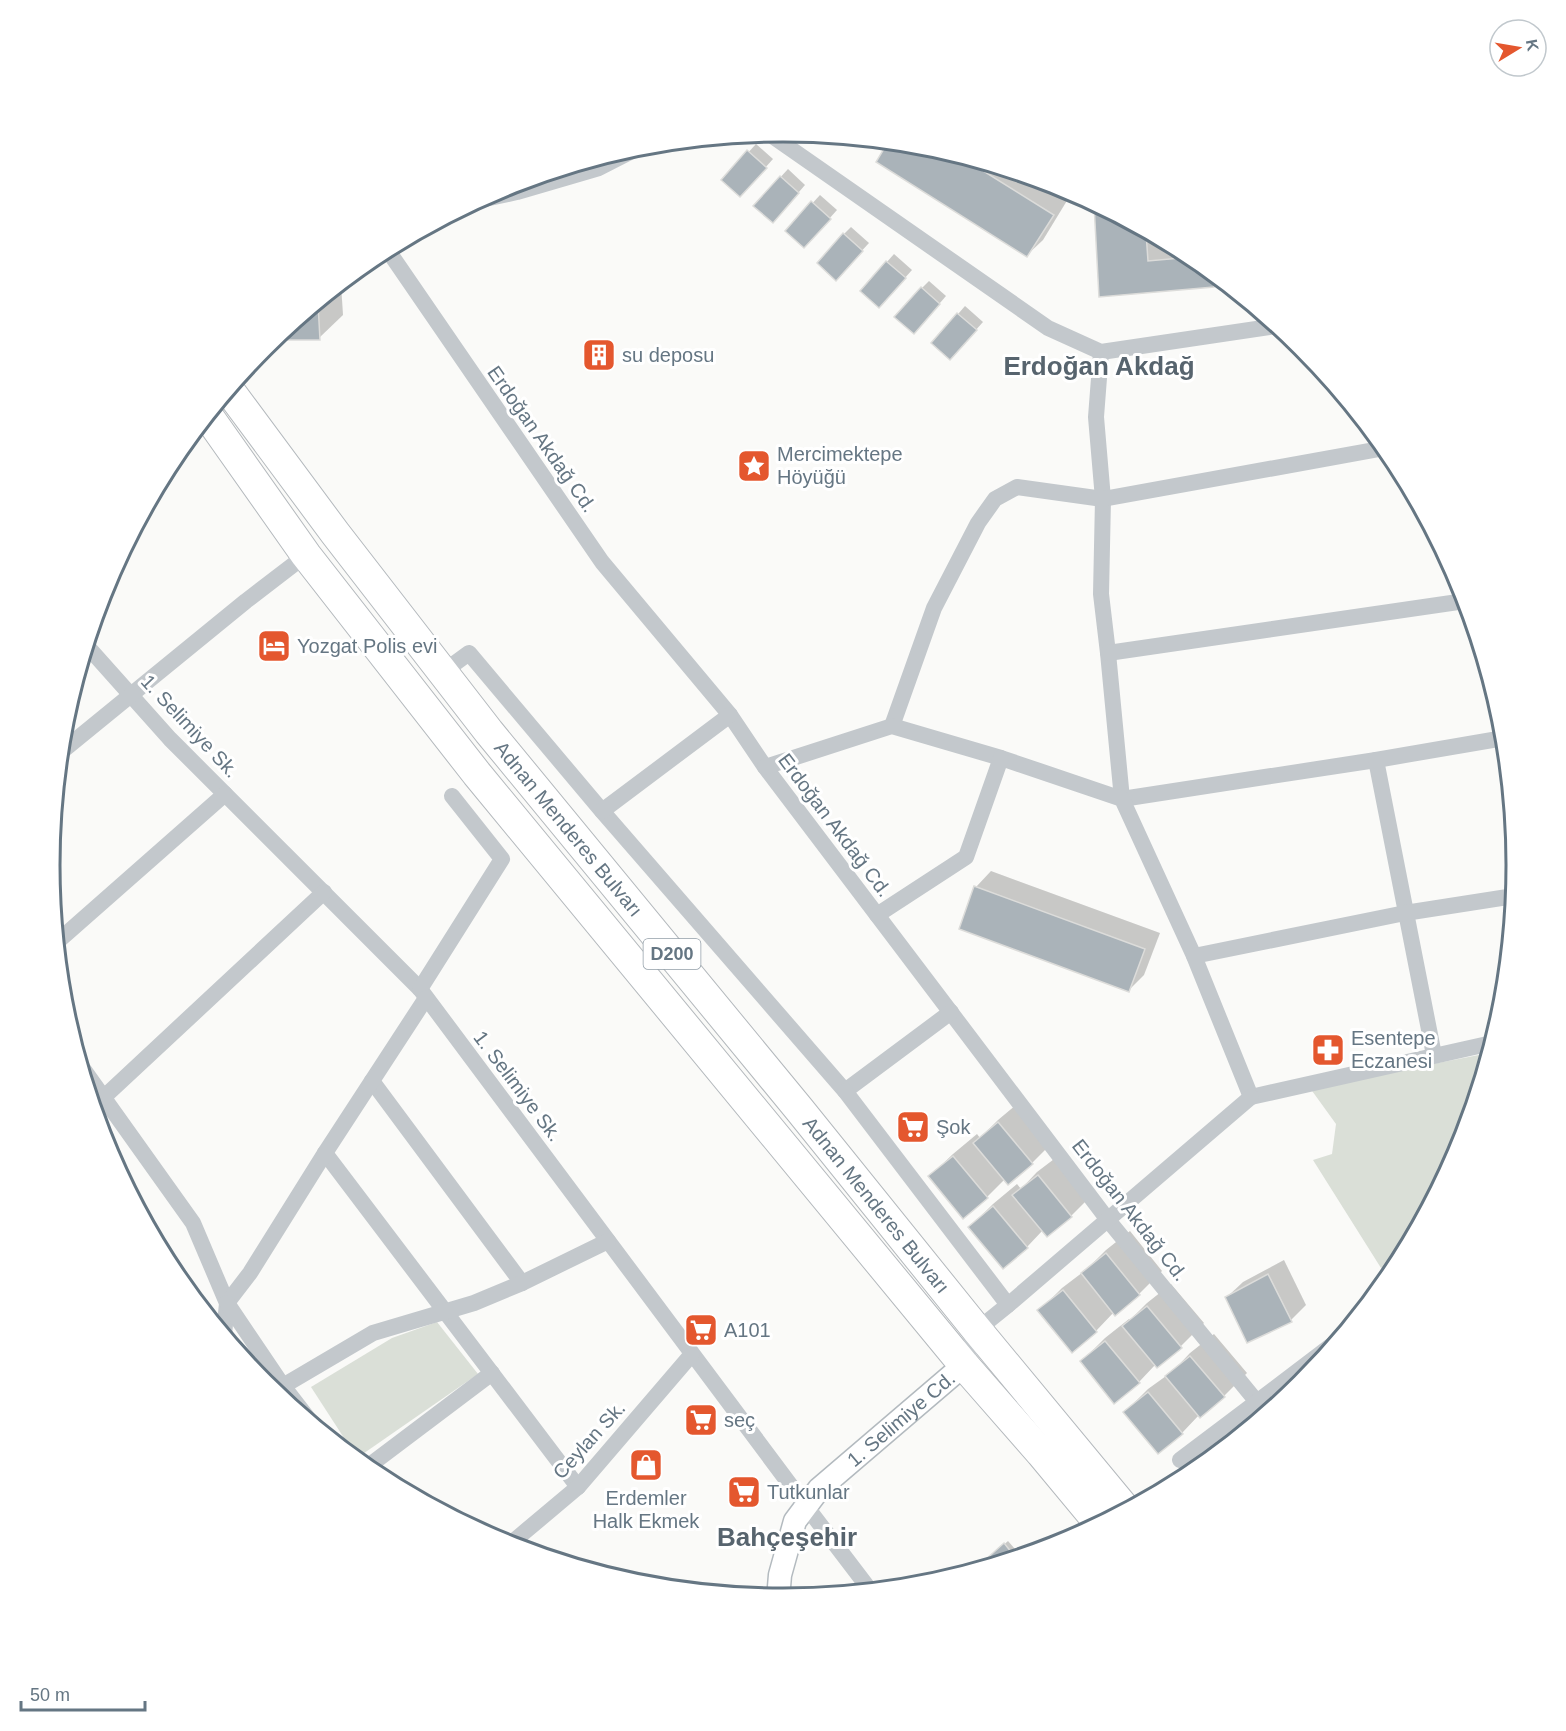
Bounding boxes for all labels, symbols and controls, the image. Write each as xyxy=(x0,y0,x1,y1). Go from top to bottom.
north arrow xyxy=(1488,18,1548,78)
text: K xyxy=(1523,38,1542,53)
building icon: su deposu xyxy=(581,337,617,373)
place label: su deposu xyxy=(622,344,714,366)
district label: Erdoğan Akdağ xyxy=(1003,351,1195,381)
street label: Erdoğan Akdağ Cd. xyxy=(483,362,601,516)
place label: Mercimektepe Höyüğü xyxy=(777,443,903,488)
place icon: Mercimektepe Höyüğü xyxy=(736,448,772,484)
hotel icon: Yozgat Polis evi xyxy=(256,628,292,664)
place label: Yozgat Polis evi xyxy=(297,635,437,657)
street label: 1. Selimiye Sk. xyxy=(137,670,243,782)
street label: Adnan Menderes Bulvarı xyxy=(490,737,647,921)
street label: Erdoğan Akdağ Cd. xyxy=(774,749,896,901)
road number: D200 xyxy=(644,939,700,969)
street label: 1. Selimiye Sk. xyxy=(469,1027,567,1145)
place label: Esentepe Eczanesi xyxy=(1351,1027,1436,1072)
pharmacy icon: Esentepe Eczanesi xyxy=(1310,1032,1346,1068)
supermarket icon: Şok xyxy=(895,1109,931,1145)
street label: Adnan Menderes Bulvarı xyxy=(799,1112,954,1298)
place label: Şok xyxy=(936,1116,971,1138)
street label: Erdoğan Akdağ Cd. xyxy=(1068,1135,1192,1285)
supermarket icon: A101 xyxy=(683,1312,719,1348)
place label: A101 xyxy=(724,1319,771,1341)
street label: 1. Selimiye Cd. xyxy=(843,1367,959,1471)
street label: Ceylan Sk. xyxy=(548,1397,630,1483)
supermarket icon: seç xyxy=(683,1402,719,1438)
place label: seç xyxy=(724,1409,755,1431)
shop icon: Erdemler Halk Ekmek xyxy=(628,1447,664,1483)
supermarket icon: Tutkunlar xyxy=(726,1474,762,1510)
place label: Tutkunlar xyxy=(767,1481,850,1503)
place label: Erdemler Halk Ekmek xyxy=(593,1487,700,1532)
district label: Bahçeşehir xyxy=(717,1522,857,1552)
scale bar xyxy=(21,1674,146,1712)
text: 50 m xyxy=(30,1685,70,1705)

